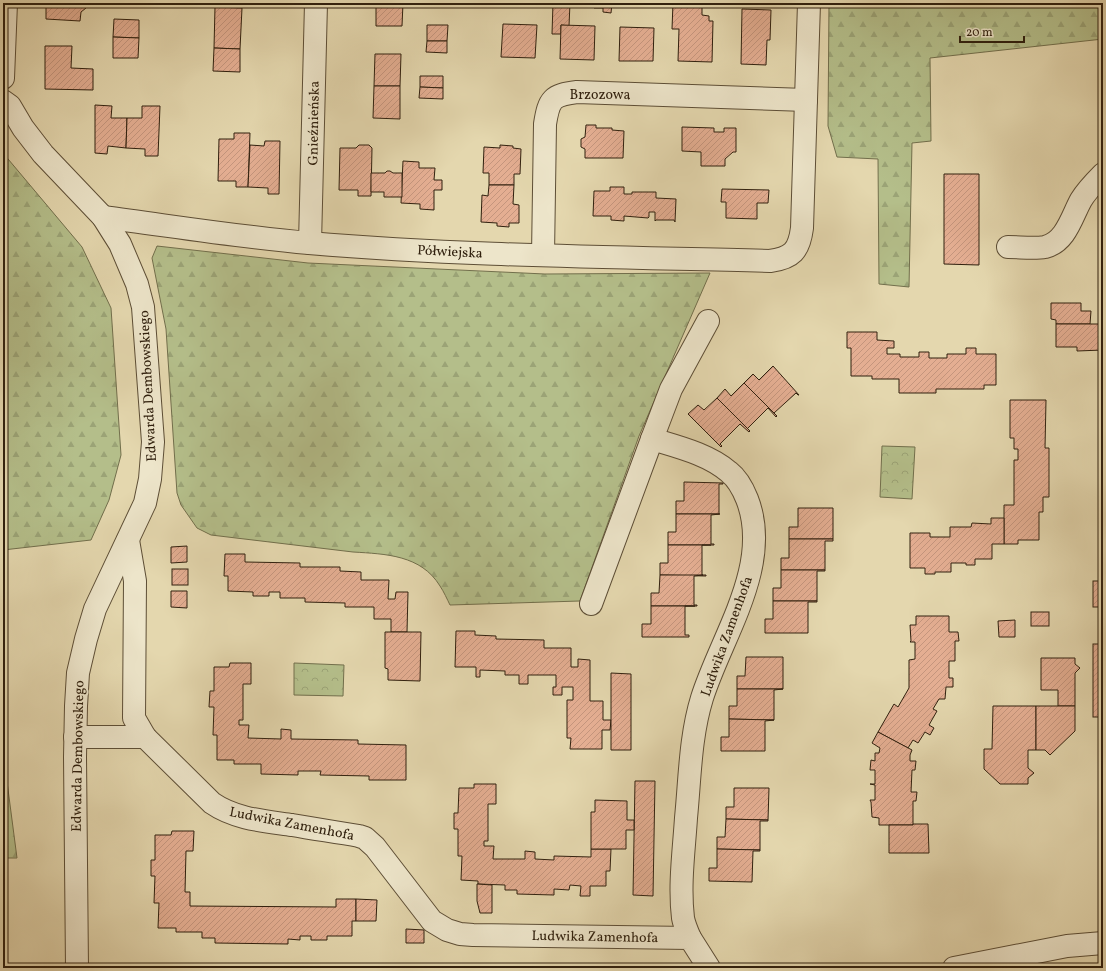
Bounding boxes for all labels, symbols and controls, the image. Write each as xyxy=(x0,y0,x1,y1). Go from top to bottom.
scale bar xyxy=(960,18,1024,44)
text: 20 m xyxy=(966,25,993,41)
street label: Gnieźnieńska xyxy=(304,81,325,165)
street label: Brzozowa xyxy=(569,86,631,105)
street label: Półwiejska xyxy=(417,241,483,264)
street label: Edwarda Dembowskiego xyxy=(135,310,162,462)
street label: Ludwika Zamenhofa xyxy=(697,574,758,699)
street label: Edwarda Dembowskiego xyxy=(68,680,89,832)
street label: Ludwika Zamenhofa xyxy=(228,803,356,846)
street label: Ludwika Zamenhofa xyxy=(531,927,659,948)

